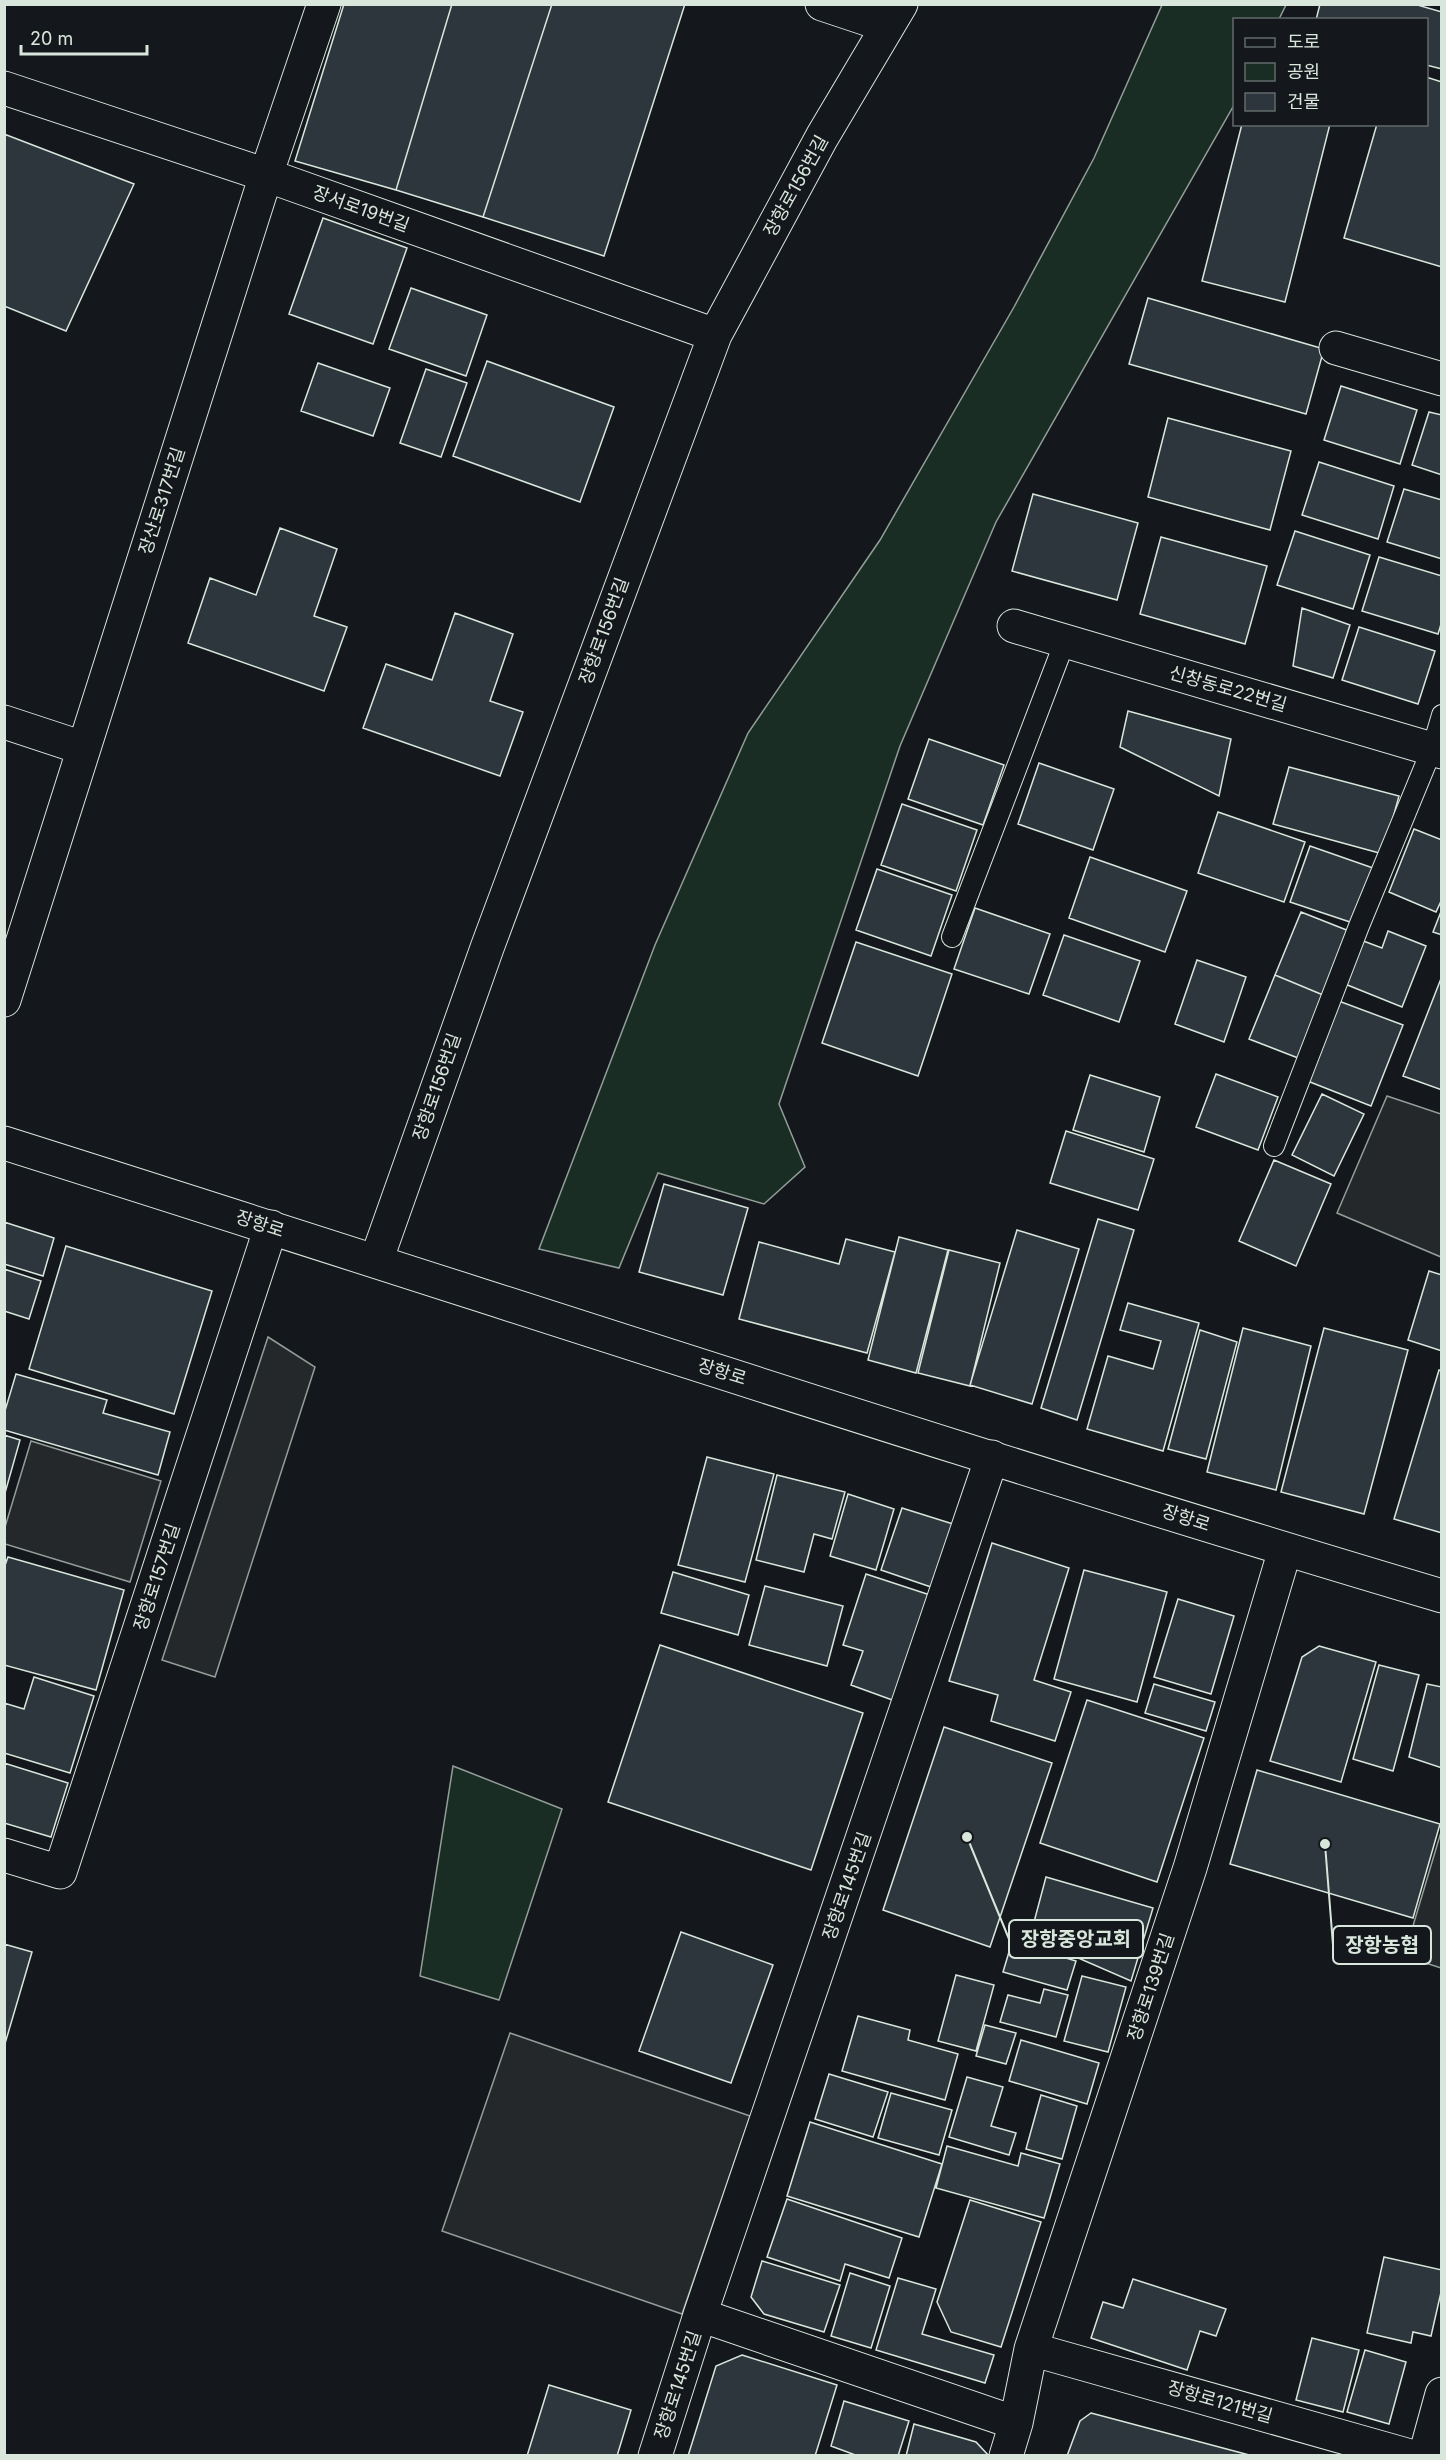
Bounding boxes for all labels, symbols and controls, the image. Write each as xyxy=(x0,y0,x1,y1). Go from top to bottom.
scale bar xyxy=(21,18,147,56)
legend xyxy=(1233,18,1428,126)
text: 20 m xyxy=(30,28,73,49)
text: 도로 xyxy=(1287,31,1320,52)
text: 공원 xyxy=(1287,61,1320,82)
text: 건물 xyxy=(1287,91,1320,112)
street label: 장항로156번길 xyxy=(759,132,832,240)
street label: 장서로19번길 xyxy=(310,181,412,236)
street label: 장산로317번길 xyxy=(134,445,189,557)
street label: 장항로156번길 xyxy=(574,575,633,687)
street label: 신창동로22번길 xyxy=(1167,662,1289,715)
street label: 장항로156번길 xyxy=(408,1030,465,1143)
street label: 장항로 xyxy=(233,1206,287,1241)
street label: 장항로 xyxy=(695,1354,749,1389)
street label: 장항로 xyxy=(1159,1500,1213,1535)
street label: 장항로157번길 xyxy=(129,1521,184,1633)
street label: 장항로145번길 xyxy=(818,1829,875,1943)
callout: 장항중앙교회 xyxy=(1009,1920,1143,1958)
callout: 장항농협 xyxy=(1333,1926,1431,1964)
text: 장항중앙교회 xyxy=(1021,1927,1131,1951)
street label: 장항로139번길 xyxy=(1123,1930,1178,2044)
text: 장항농협 xyxy=(1345,1933,1419,1957)
street label: 장항로145번길 xyxy=(650,2328,705,2442)
street label: 장항로121번길 xyxy=(1165,2376,1275,2427)

